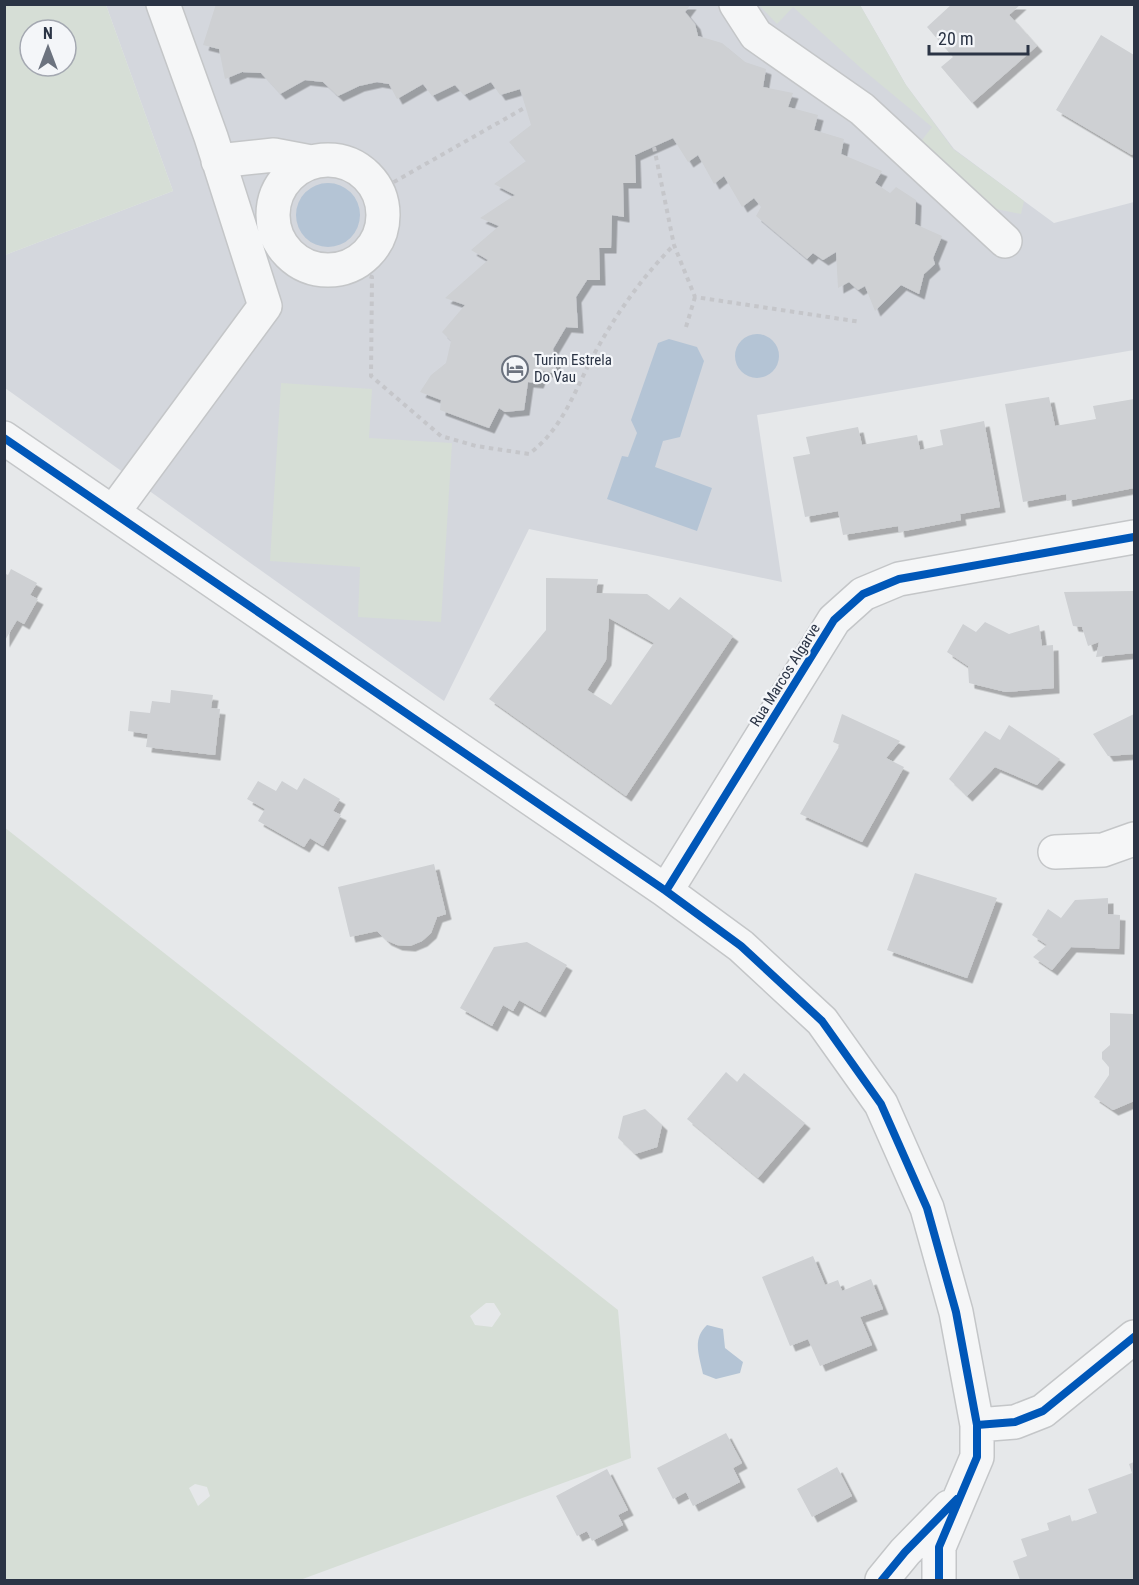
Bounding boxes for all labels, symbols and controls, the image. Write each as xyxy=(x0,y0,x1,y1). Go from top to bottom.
north arrow xyxy=(18,18,78,78)
scale bar xyxy=(929,18,1028,56)
text: N xyxy=(43,24,53,43)
text: 20 m xyxy=(938,28,973,49)
place label: Turim Estrela Do Vau xyxy=(534,351,612,386)
hotel icon: Turim Estrela Do Vau xyxy=(500,354,530,384)
street label: Rua Marcos Algarve xyxy=(746,620,824,730)

